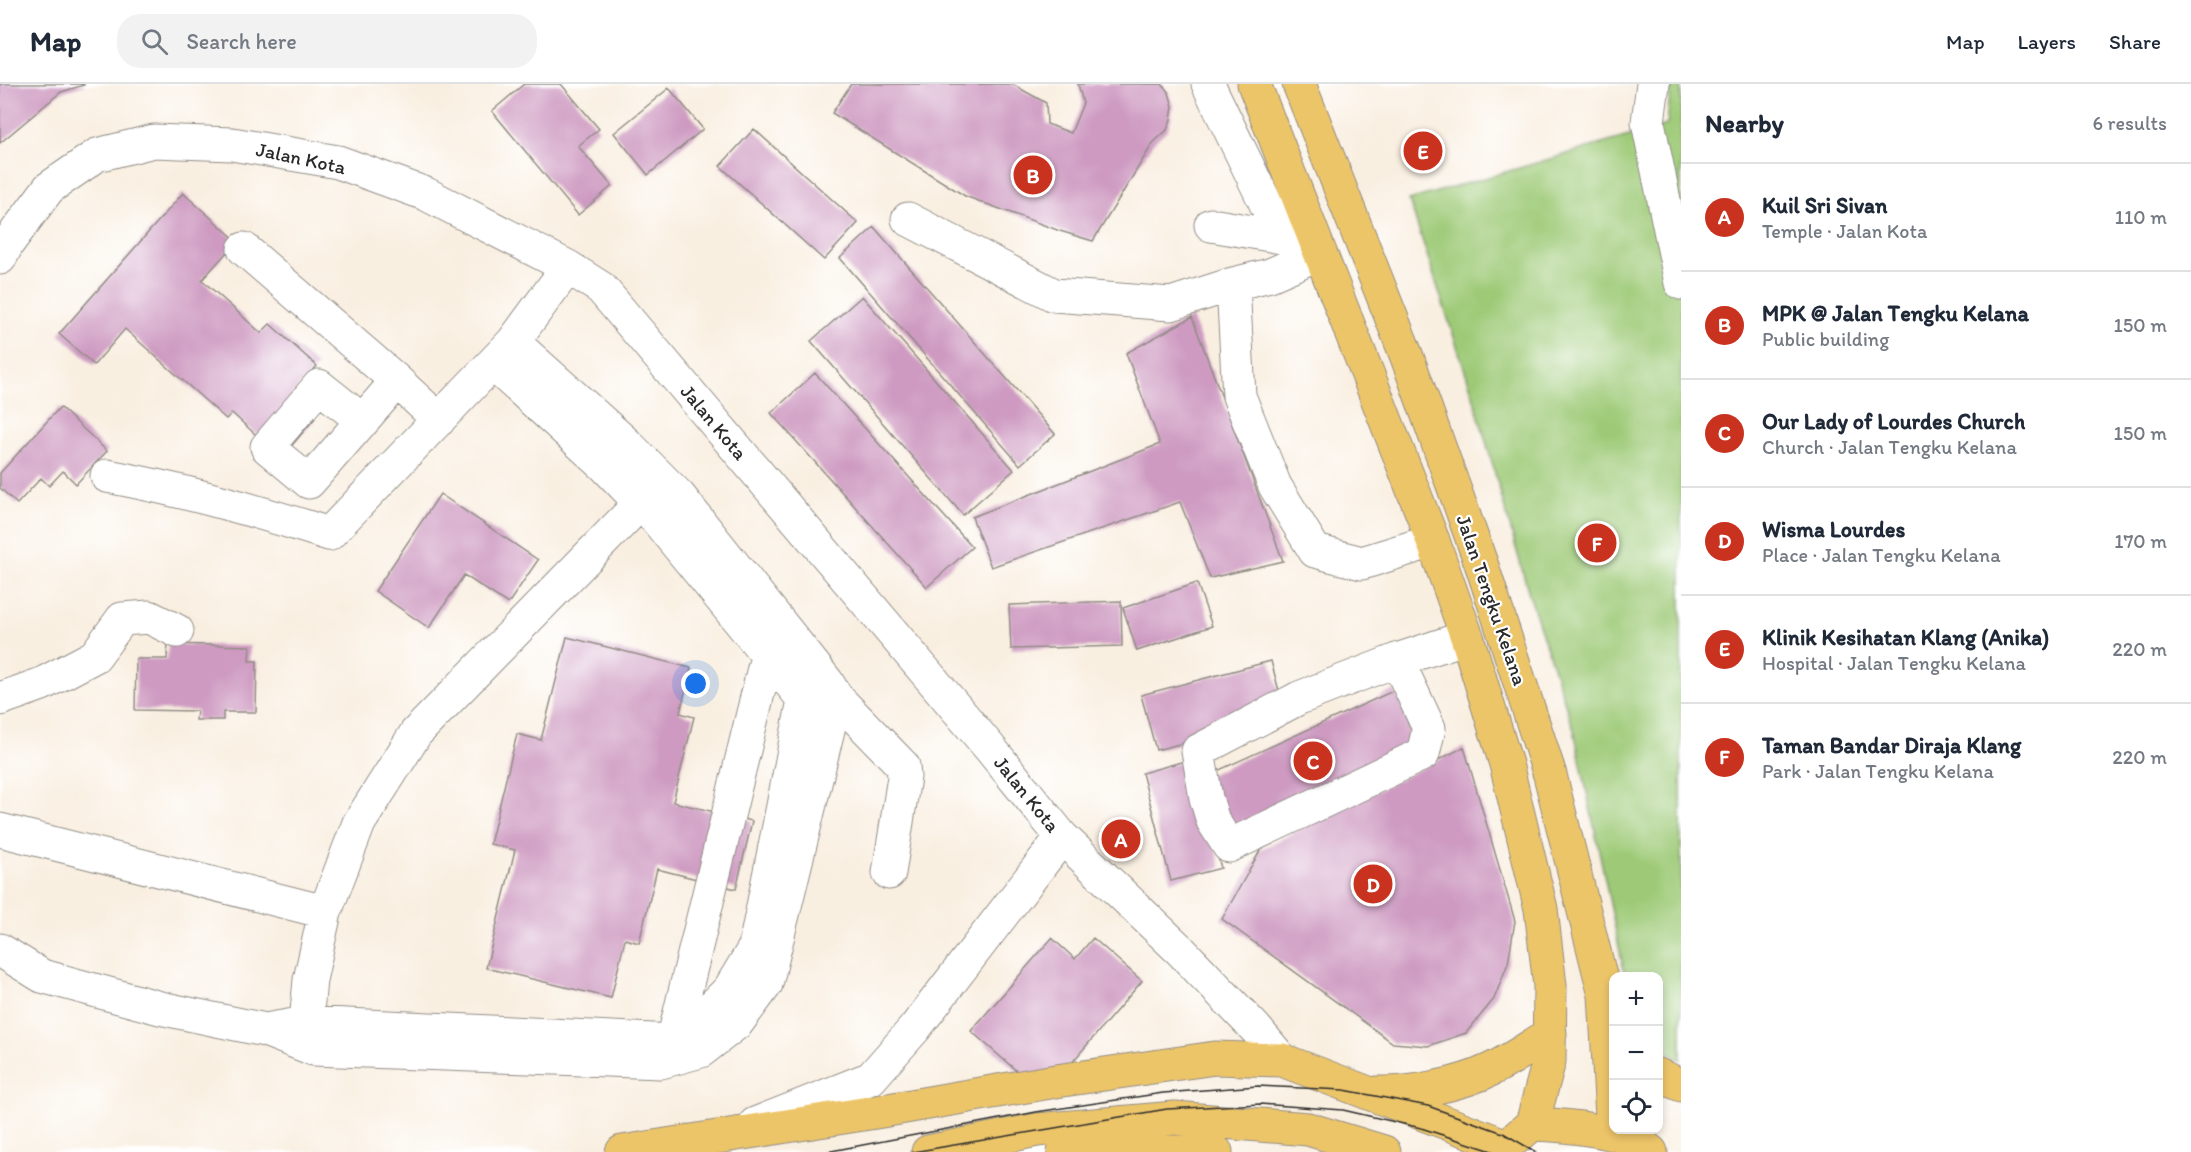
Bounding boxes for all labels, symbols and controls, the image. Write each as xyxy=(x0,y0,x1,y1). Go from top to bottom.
search box xyxy=(117,14,537,68)
text: Map xyxy=(30,24,81,58)
icon: search xyxy=(138,25,171,58)
text: Search here xyxy=(186,28,297,55)
text: Map xyxy=(1946,29,1985,54)
text: Layers xyxy=(2018,29,2076,54)
text: Share xyxy=(2109,29,2161,54)
text: Nearby xyxy=(1705,107,1784,139)
text: 6 results xyxy=(2093,111,2167,135)
pin: E xyxy=(1404,128,1442,174)
street label: Jalan Kota xyxy=(254,137,349,179)
pin: B xyxy=(1014,152,1052,197)
text: Kuil Sri Sivan xyxy=(1762,192,1887,219)
text: A xyxy=(1718,205,1731,229)
text: 110 m xyxy=(2115,205,2167,229)
text: Temple · Jalan Kota xyxy=(1762,219,1927,243)
text: MPK @ Jalan Tengku Kelana xyxy=(1762,300,2029,327)
text: B xyxy=(1718,313,1731,337)
text: 150 m xyxy=(2114,313,2167,337)
text: Public building xyxy=(1762,327,1889,351)
street label: Jalan Kota xyxy=(676,379,753,465)
text: Our Lady of Lourdes Church xyxy=(1762,408,2025,435)
text: C xyxy=(1718,421,1731,445)
text: 150 m xyxy=(2114,421,2167,445)
text: Church · Jalan Tengku Kelana xyxy=(1762,435,2017,459)
street label: Jalan Tengku Kelana xyxy=(1452,512,1533,689)
text: Wisma Lourdes xyxy=(1762,516,1905,543)
pin: F xyxy=(1578,520,1616,566)
text: D xyxy=(1718,529,1731,553)
text: 170 m xyxy=(2114,529,2167,553)
text: Place · Jalan Tengku Kelana xyxy=(1762,543,2001,567)
text: Klinik Kesihatan Klang (Anika) xyxy=(1762,624,2049,651)
text: E xyxy=(1719,637,1730,661)
text: 220 m xyxy=(2112,637,2167,661)
text: Hospital · Jalan Tengku Kelana xyxy=(1762,651,2026,675)
your location xyxy=(681,669,710,698)
text: Taman Bandar Diraja Klang xyxy=(1762,732,2021,759)
pin: C xyxy=(1294,738,1332,784)
text: F xyxy=(1719,745,1730,769)
text: 220 m xyxy=(2112,745,2167,769)
street label: Jalan Kota xyxy=(989,751,1065,837)
text: Park · Jalan Tengku Kelana xyxy=(1762,759,1994,783)
pin: A xyxy=(1102,816,1140,861)
pin: D xyxy=(1354,862,1392,906)
map controls xyxy=(1609,972,1663,1134)
button: + xyxy=(1609,972,1663,1026)
button: − xyxy=(1609,1026,1663,1080)
button: locate xyxy=(1609,1080,1663,1134)

